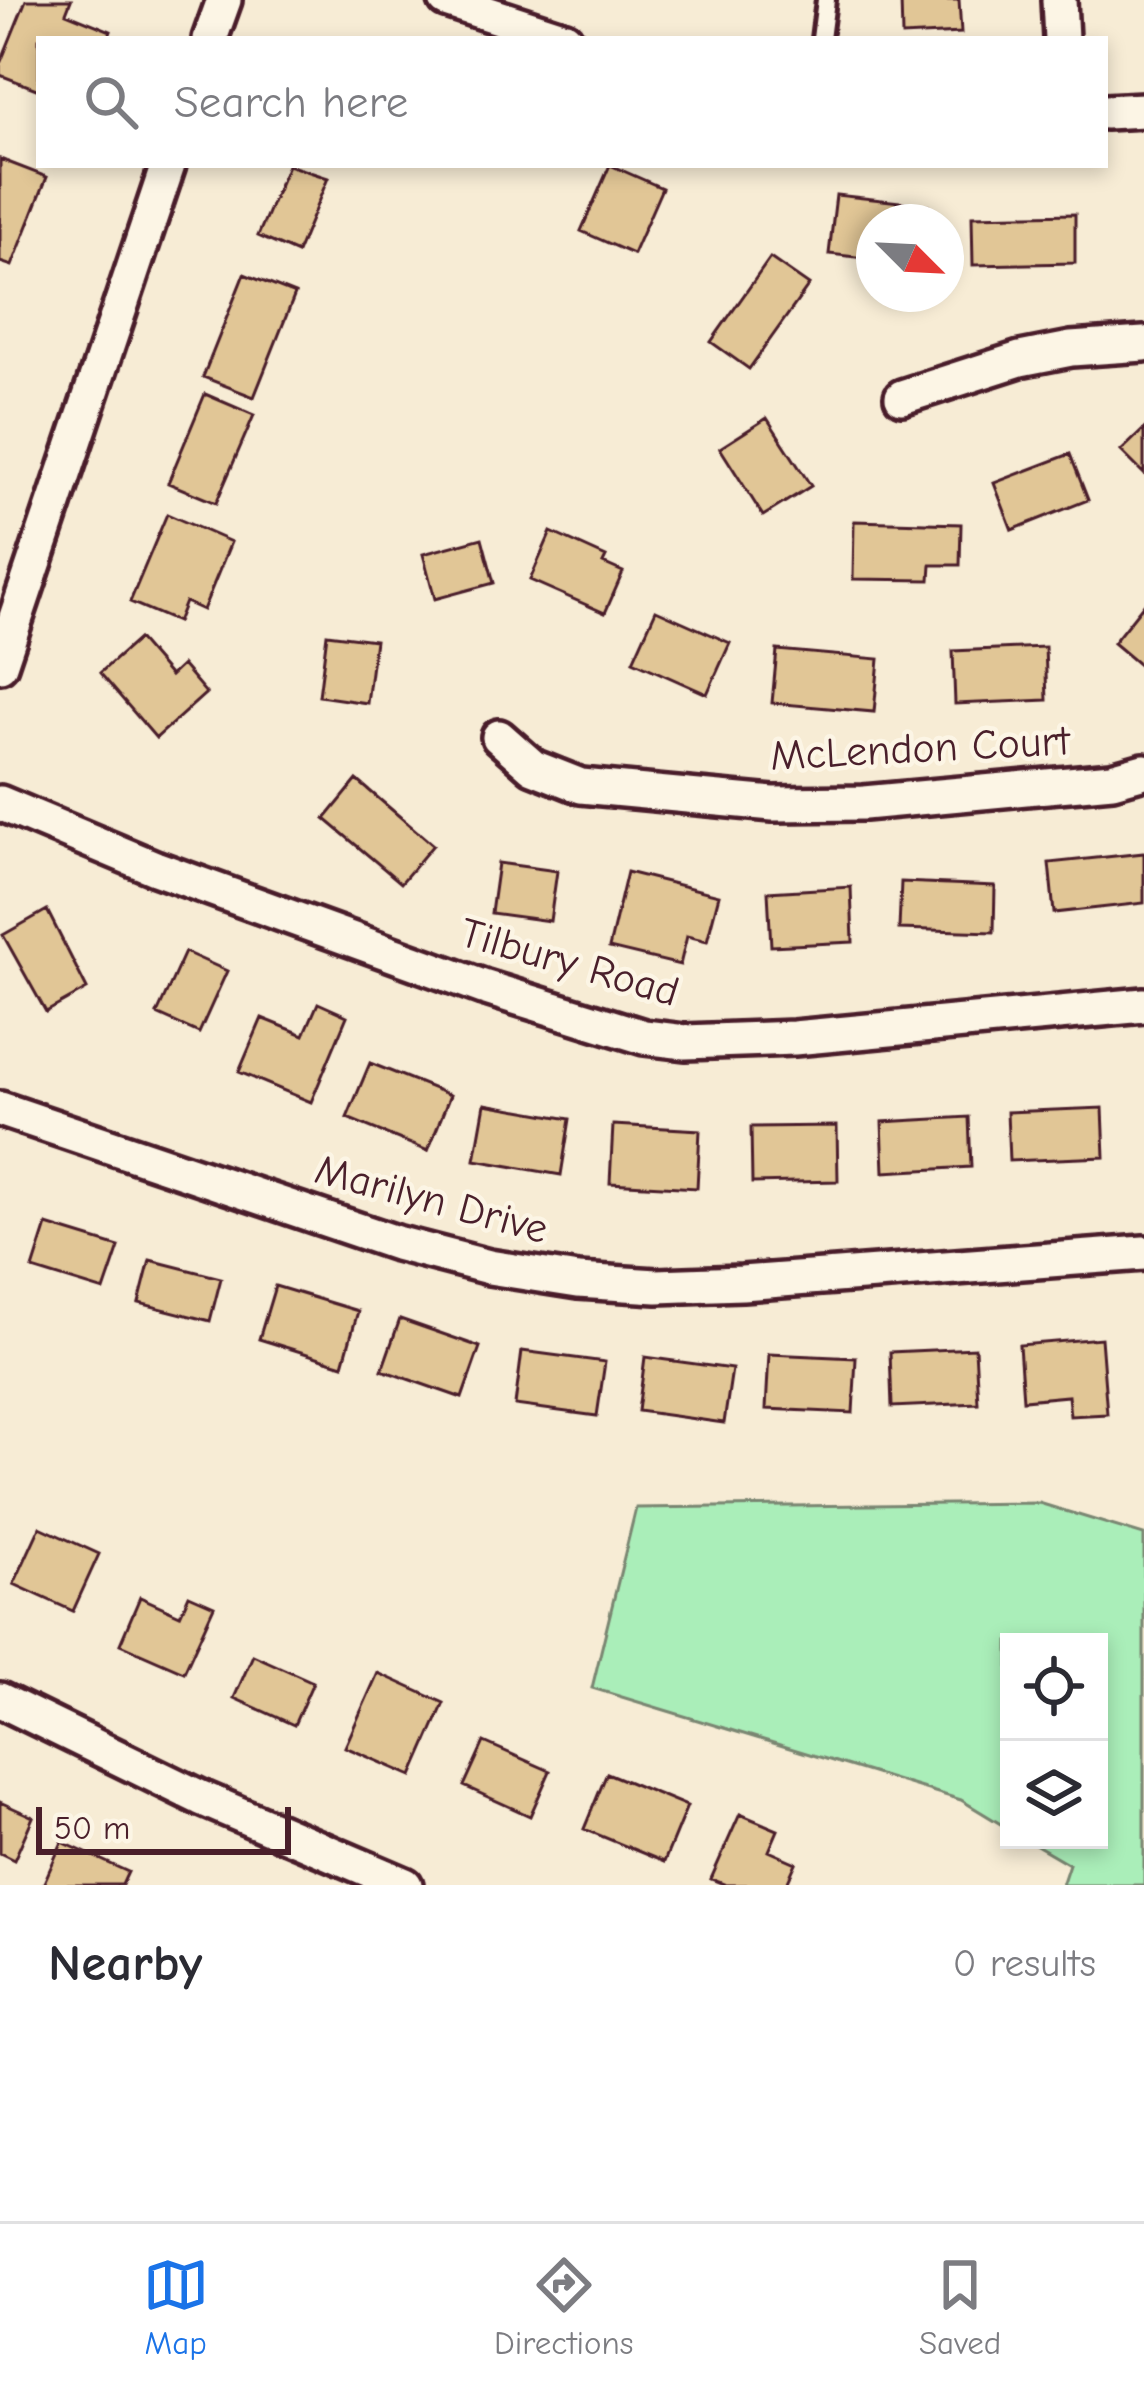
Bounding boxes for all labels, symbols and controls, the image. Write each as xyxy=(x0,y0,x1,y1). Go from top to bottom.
search box xyxy=(36,36,1108,168)
icon: search xyxy=(78,69,144,135)
text: Search here xyxy=(174,76,408,128)
north arrow xyxy=(856,204,964,312)
street label: McLendon Court xyxy=(769,716,1073,781)
street label: Tilbury Road xyxy=(455,908,684,1017)
street label: Marilyn Drive xyxy=(310,1145,553,1254)
map controls xyxy=(1000,1633,1108,1849)
button: locate xyxy=(1000,1633,1108,1741)
button: layers xyxy=(1000,1741,1108,1849)
scale bar xyxy=(36,1801,291,1854)
text: 50 m xyxy=(54,1809,130,1847)
text: Nearby xyxy=(48,1934,202,1993)
text: 0 results xyxy=(953,1941,1096,1986)
tab: Map xyxy=(143,2252,209,2362)
tab: Directions xyxy=(494,2252,634,2362)
tab: Saved xyxy=(919,2252,1001,2362)

